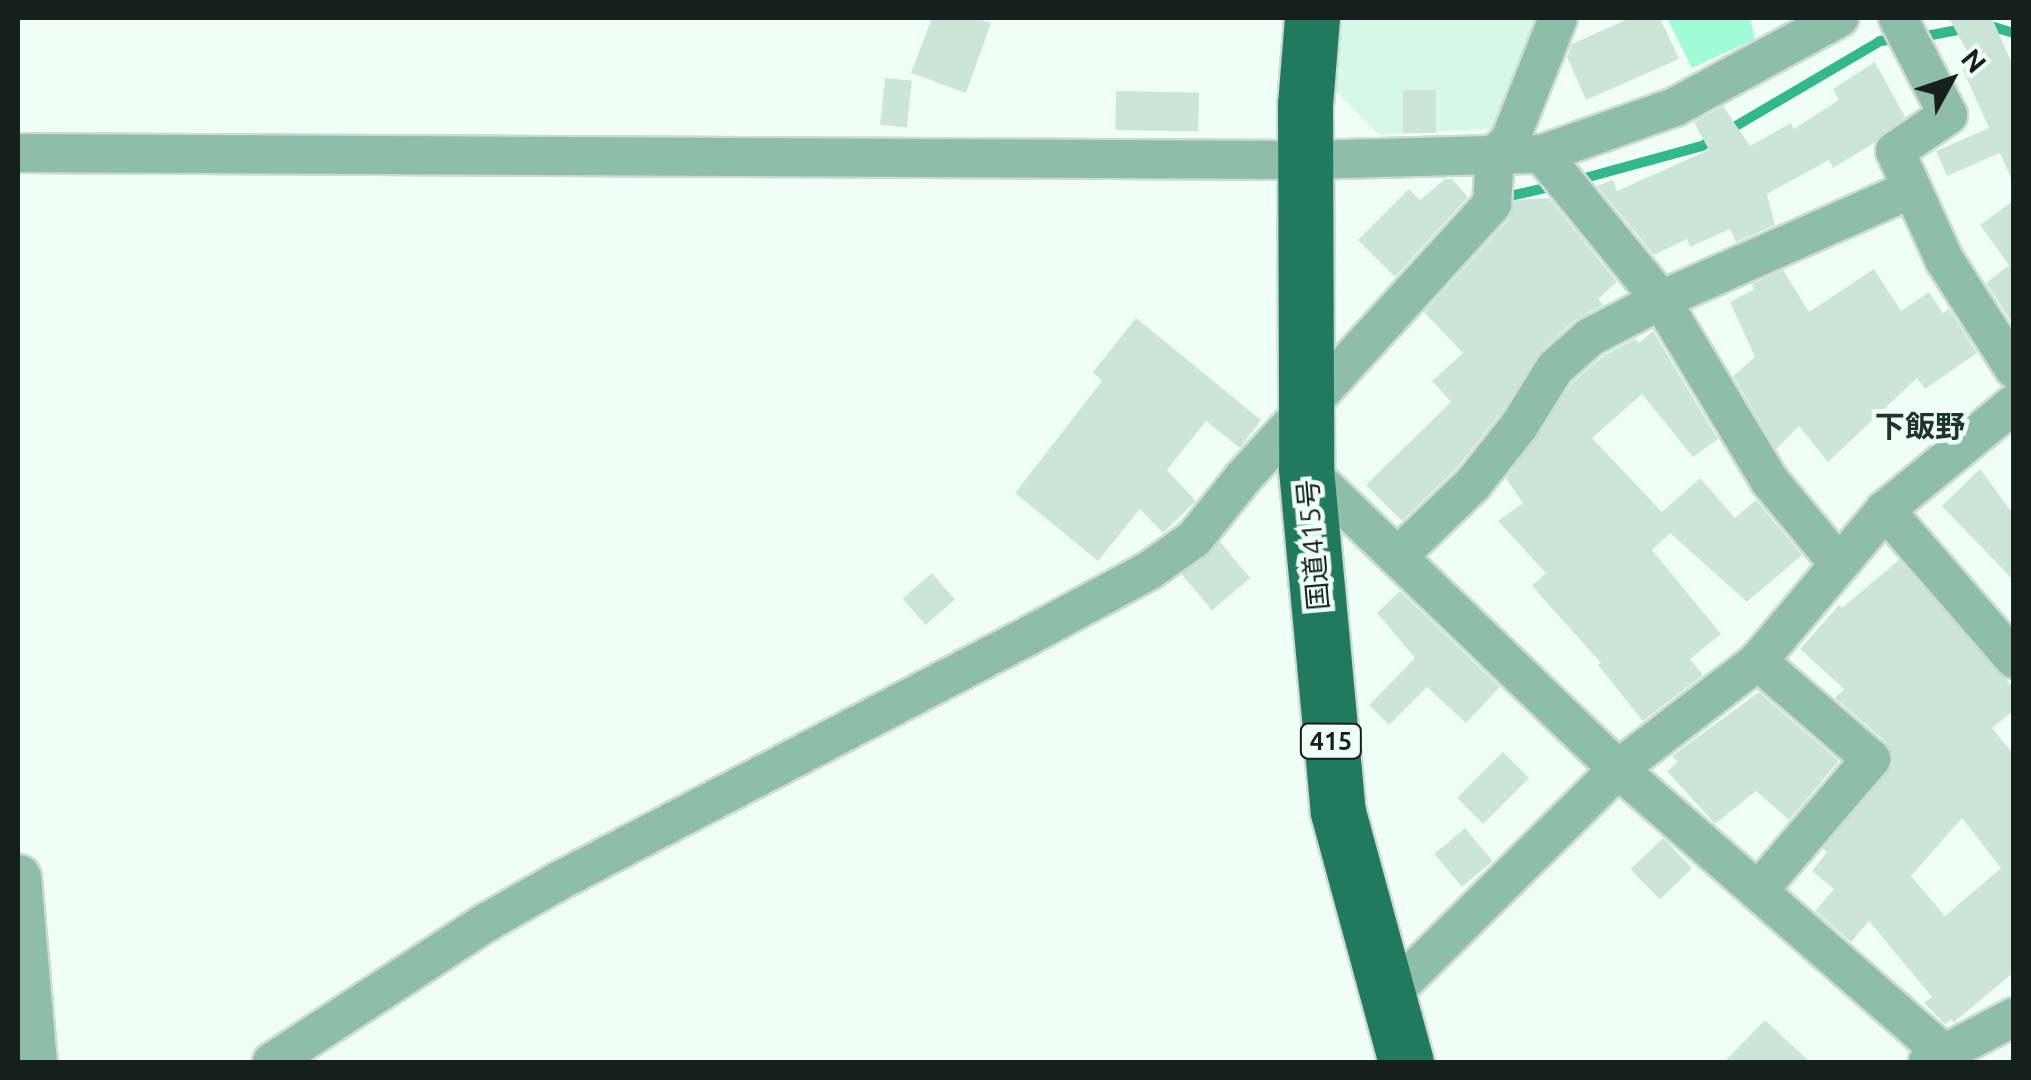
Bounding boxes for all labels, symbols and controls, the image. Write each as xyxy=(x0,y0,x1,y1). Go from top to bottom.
north arrow xyxy=(1901,30,2001,130)
text: N xyxy=(1956,42,1993,78)
district label: 下飯野 xyxy=(1875,408,1965,444)
street label: 国道415号 xyxy=(1291,478,1335,612)
road number: 415 xyxy=(1298,721,1364,761)

